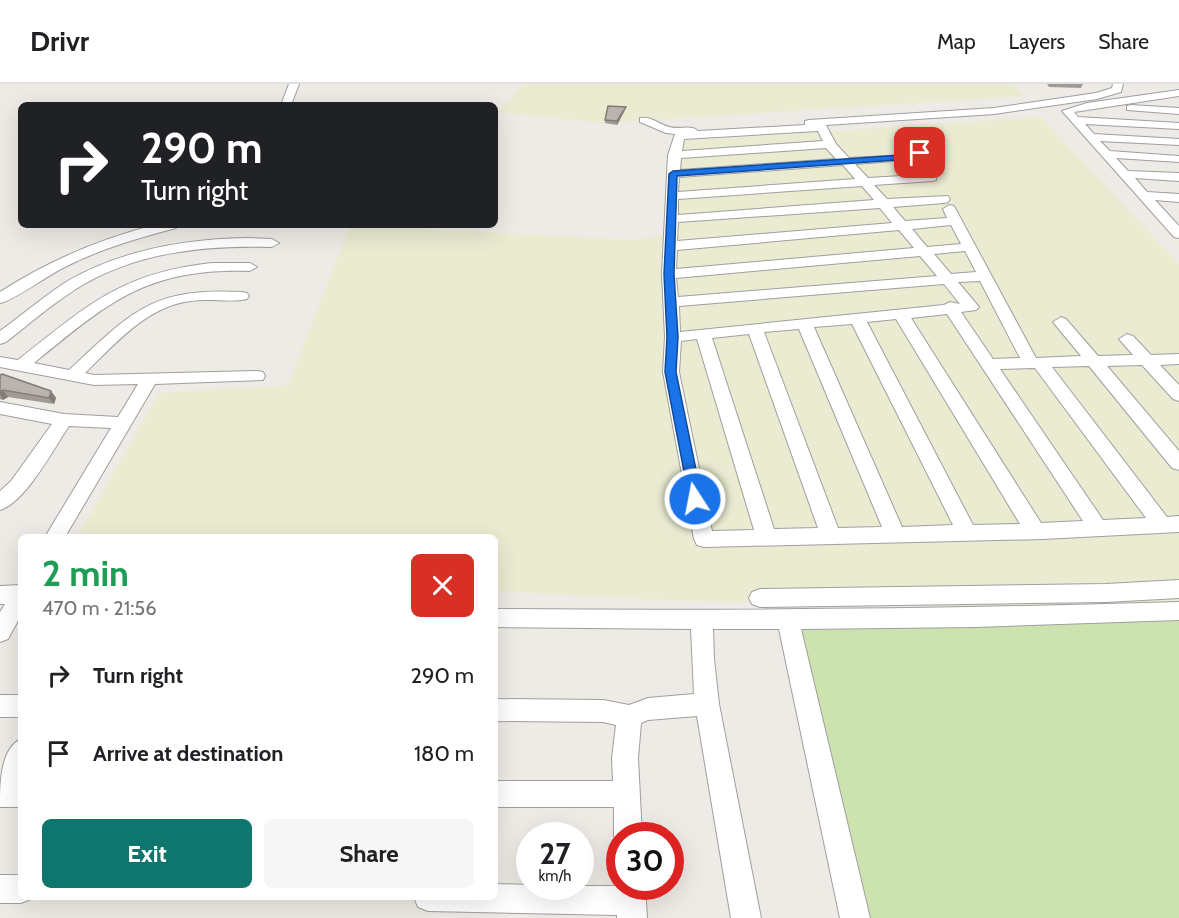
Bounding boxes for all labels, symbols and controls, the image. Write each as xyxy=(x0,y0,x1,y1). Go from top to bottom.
text: Drivr xyxy=(30,24,89,58)
text: Map xyxy=(937,29,976,54)
text: Layers xyxy=(1009,29,1065,54)
text: Share xyxy=(1098,29,1149,54)
text: 290 m xyxy=(141,122,262,174)
icon: right xyxy=(42,126,120,204)
pin xyxy=(894,127,945,178)
icon: arrive xyxy=(903,136,936,169)
text: Turn right xyxy=(141,174,248,207)
position arrow xyxy=(663,467,727,531)
text: 2 min xyxy=(42,551,129,595)
button: close xyxy=(411,554,474,617)
text: 470 m · 21:56 xyxy=(42,596,157,620)
icon: right xyxy=(42,659,75,692)
text: Turn right xyxy=(93,662,183,689)
text: 290 m xyxy=(410,662,474,689)
icon: arrive xyxy=(42,737,75,770)
text: Arrive at destination xyxy=(93,740,283,767)
text: 180 m xyxy=(414,740,474,767)
button: Exit xyxy=(42,819,252,888)
button: Share xyxy=(264,819,474,888)
speed limit sign: 30 xyxy=(606,822,684,900)
text: 27 xyxy=(539,835,571,872)
text: km/h xyxy=(539,867,571,885)

